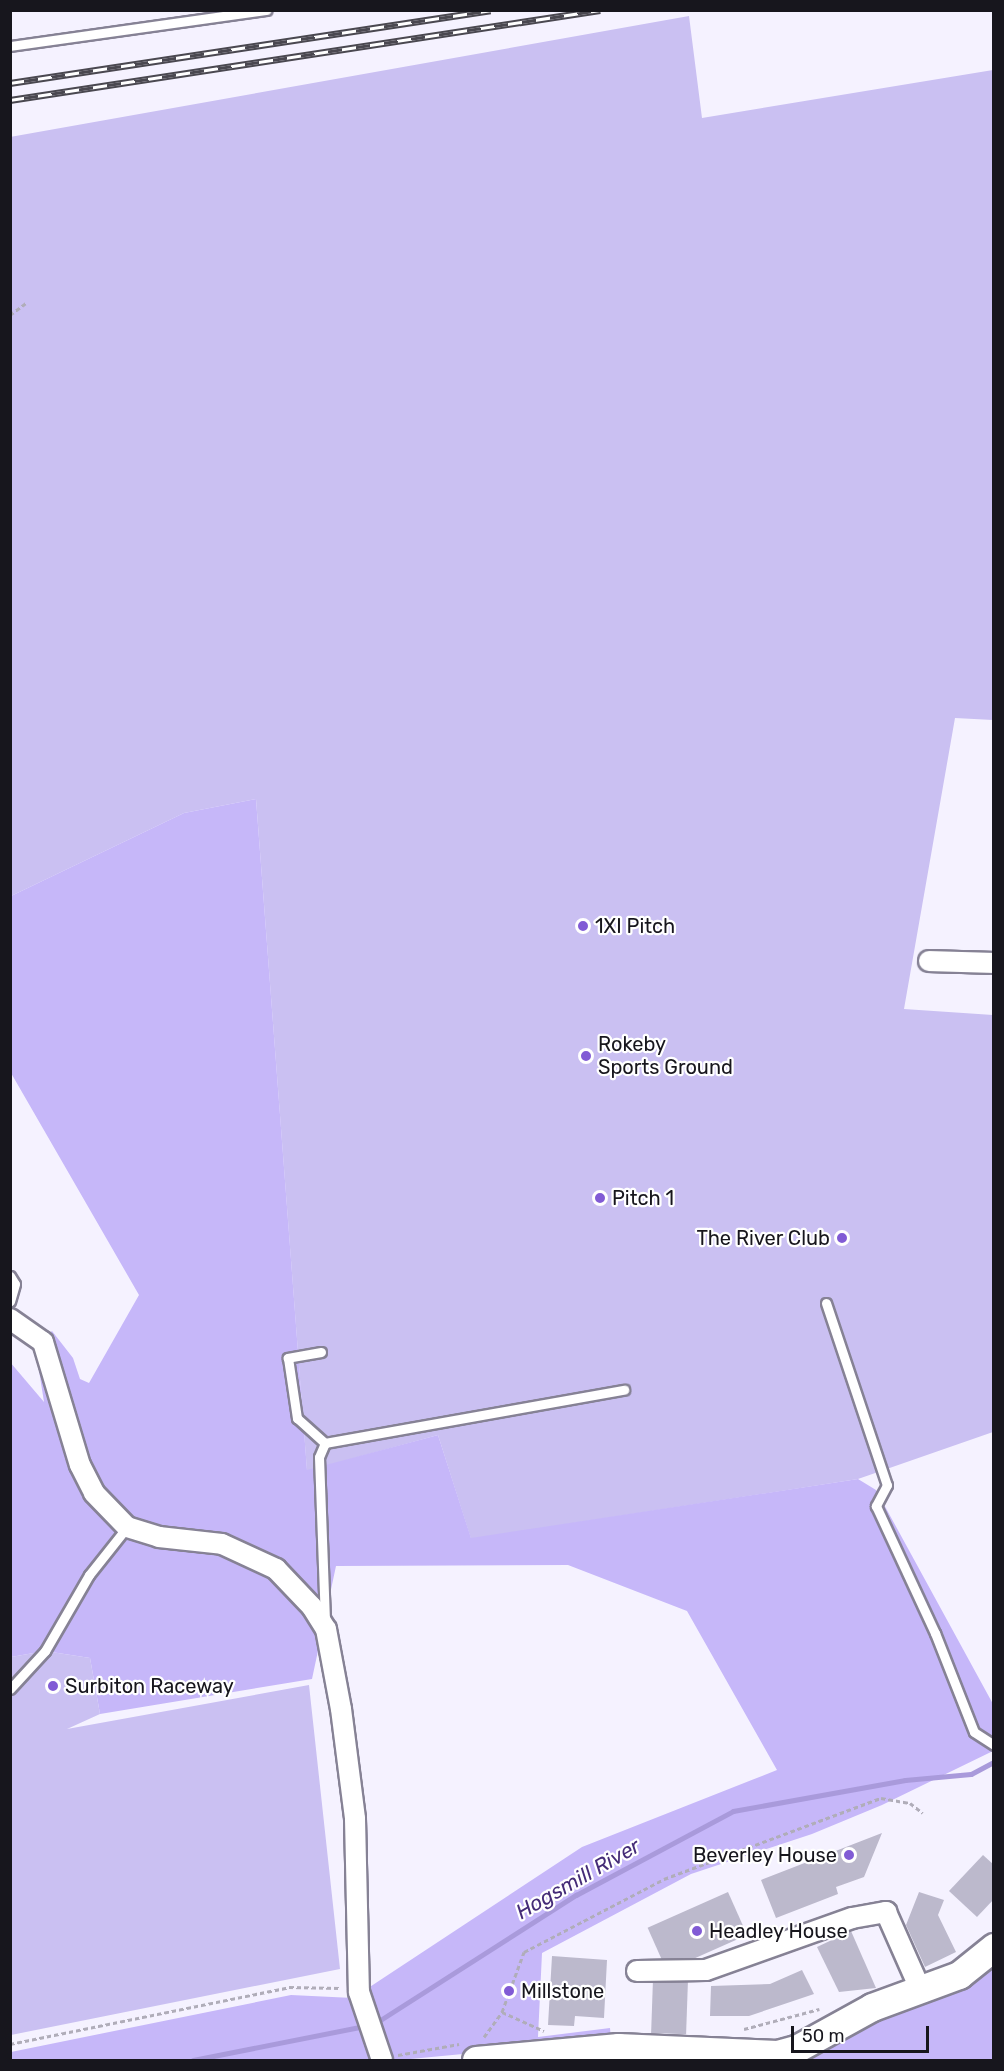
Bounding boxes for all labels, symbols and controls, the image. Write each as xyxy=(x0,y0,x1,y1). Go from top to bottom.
place label: 1XI Pitch xyxy=(595,914,675,938)
marker: 1XI Pitch xyxy=(576,919,590,933)
place label: Rokeby Sports Ground xyxy=(598,1032,733,1079)
marker: Rokeby Sports Ground xyxy=(579,1049,593,1063)
place label: Pitch 1 xyxy=(612,1186,674,1210)
marker: Pitch 1 xyxy=(593,1191,607,1205)
place label: The River Club xyxy=(696,1226,830,1250)
marker: The River Club xyxy=(835,1231,849,1245)
place label: Surbiton Raceway xyxy=(65,1674,234,1698)
marker: Surbiton Raceway xyxy=(46,1679,60,1693)
water label: Hogsmill River xyxy=(511,1833,645,1925)
place label: Beverley House xyxy=(692,1843,837,1867)
marker: Beverley House xyxy=(842,1848,856,1862)
place label: Headley House xyxy=(709,1919,848,1943)
marker: Headley House xyxy=(690,1924,704,1938)
place label: Millstone xyxy=(521,1979,604,2003)
marker: Millstone xyxy=(502,1984,516,1998)
scale bar xyxy=(794,2014,932,2052)
text: 50 m xyxy=(802,2025,845,2047)

